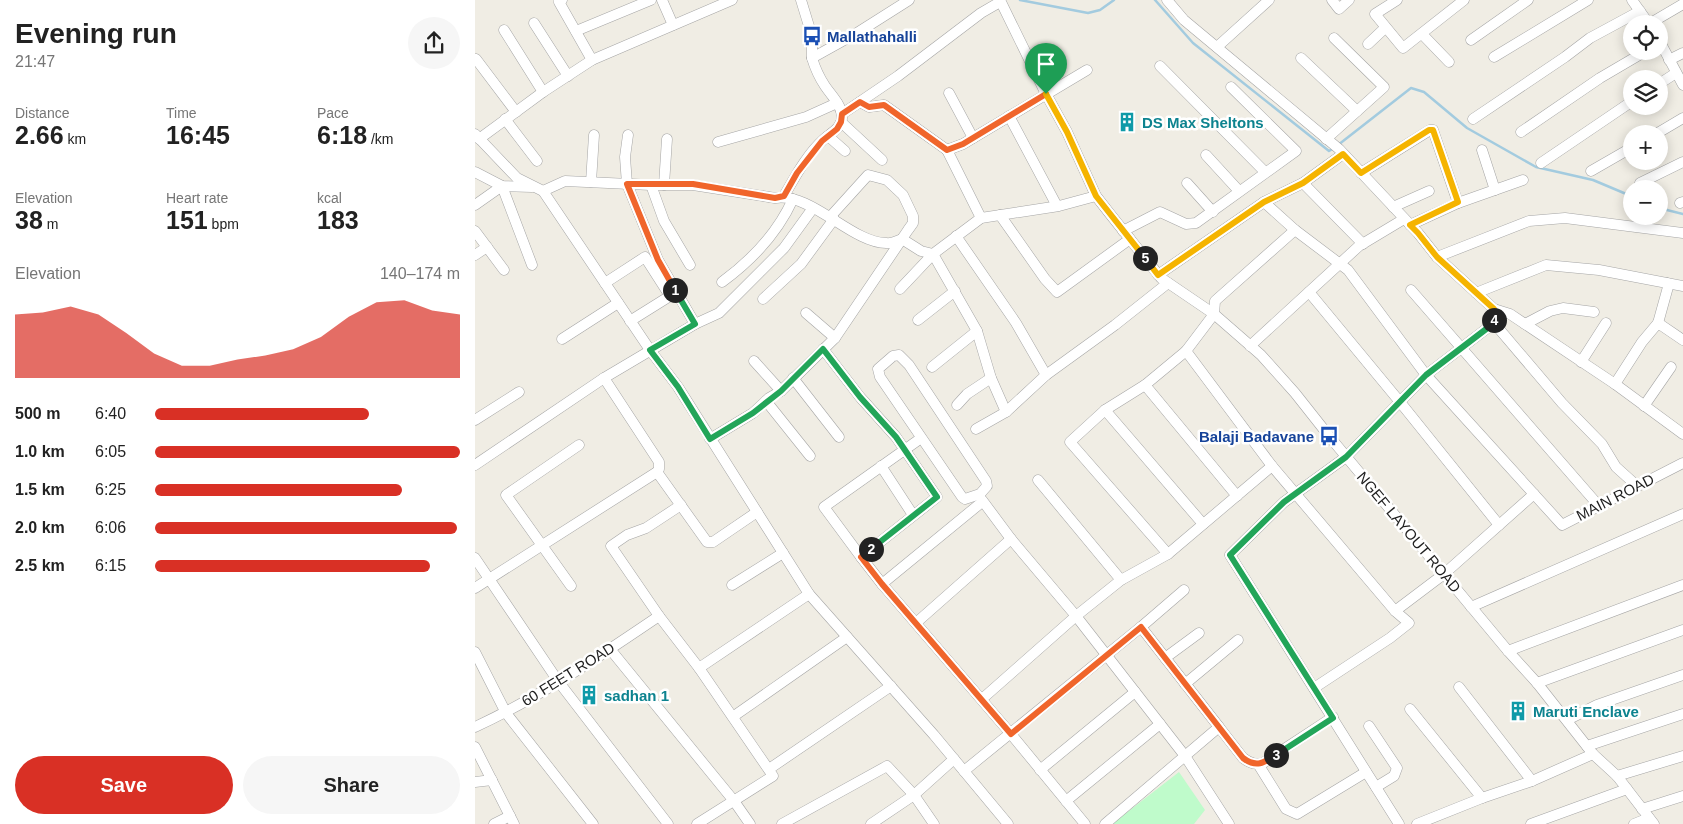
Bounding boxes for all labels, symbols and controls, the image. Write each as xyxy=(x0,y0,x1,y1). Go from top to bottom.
map controls xyxy=(1623,15,1668,225)
button: locate xyxy=(1623,15,1668,60)
button: share xyxy=(408,17,460,69)
text: Evening run xyxy=(15,18,177,49)
bus stop icon: Mallathahalli xyxy=(801,25,823,47)
place label: Mallathahalli xyxy=(827,28,917,45)
pin xyxy=(1025,43,1067,94)
icon: arrive xyxy=(1032,50,1060,78)
text: 21:47 xyxy=(15,53,55,70)
button: layers xyxy=(1623,70,1668,115)
text: Distance xyxy=(15,105,69,121)
text: Time xyxy=(166,105,197,121)
text: Pace xyxy=(317,105,349,121)
building icon: DS Max Sheltons xyxy=(1116,111,1138,133)
place label: DS Max Sheltons xyxy=(1142,114,1264,131)
text: 2.66 xyxy=(15,121,64,149)
text: 16:45 xyxy=(166,121,230,149)
text: 6:18 xyxy=(317,121,367,149)
button: + xyxy=(1623,125,1668,170)
text: km xyxy=(64,131,86,147)
text: /km xyxy=(367,131,394,147)
button: − xyxy=(1623,180,1668,225)
text: Elevation xyxy=(15,190,73,206)
text: Heart rate xyxy=(166,190,228,206)
text: kcal xyxy=(317,190,342,206)
text: 38 xyxy=(15,206,43,234)
text: 151 xyxy=(166,206,208,234)
text: 183 xyxy=(317,206,359,234)
text: m xyxy=(43,216,58,232)
text: bpm xyxy=(208,216,239,232)
pin: 5 xyxy=(1133,246,1157,270)
text: 5 xyxy=(1142,250,1149,266)
text: Elevation xyxy=(15,265,81,282)
text: 140–174 m xyxy=(380,265,460,282)
pin: 1 xyxy=(663,278,687,302)
text: 1 xyxy=(672,282,679,298)
pin: 4 xyxy=(1481,308,1507,332)
text: 4 xyxy=(1491,312,1498,328)
text: 500 m xyxy=(15,405,60,422)
text: 6:40 xyxy=(95,405,126,422)
bus stop icon: Balaji Badavane xyxy=(1318,425,1340,447)
place label: Balaji Badavane xyxy=(1199,428,1314,445)
text: 1.0 km xyxy=(15,443,65,460)
text: 6:05 xyxy=(95,443,126,460)
street label: NGEF LAYOUT ROAD xyxy=(1354,468,1464,596)
street label: MAIN ROAD xyxy=(1573,470,1657,524)
text: 1.5 km xyxy=(15,481,65,498)
text: 6:25 xyxy=(95,481,126,498)
text: 2.0 km xyxy=(15,519,65,536)
text: 6:06 xyxy=(95,519,126,536)
pin: 2 xyxy=(859,536,883,562)
text: 2 xyxy=(868,541,875,557)
text: 2.5 km xyxy=(15,557,65,574)
text: 6:15 xyxy=(95,557,126,574)
street label: 60 FEET ROAD xyxy=(518,639,618,709)
building icon: sadhan 1 xyxy=(578,684,600,706)
place label: sadhan 1 xyxy=(604,687,669,704)
building icon: Maruti Enclave xyxy=(1507,700,1529,722)
place label: Maruti Enclave xyxy=(1533,703,1639,720)
pin: 3 xyxy=(1263,742,1289,768)
text: 3 xyxy=(1273,747,1280,763)
button: Save xyxy=(15,756,233,814)
button: Share xyxy=(243,756,460,814)

